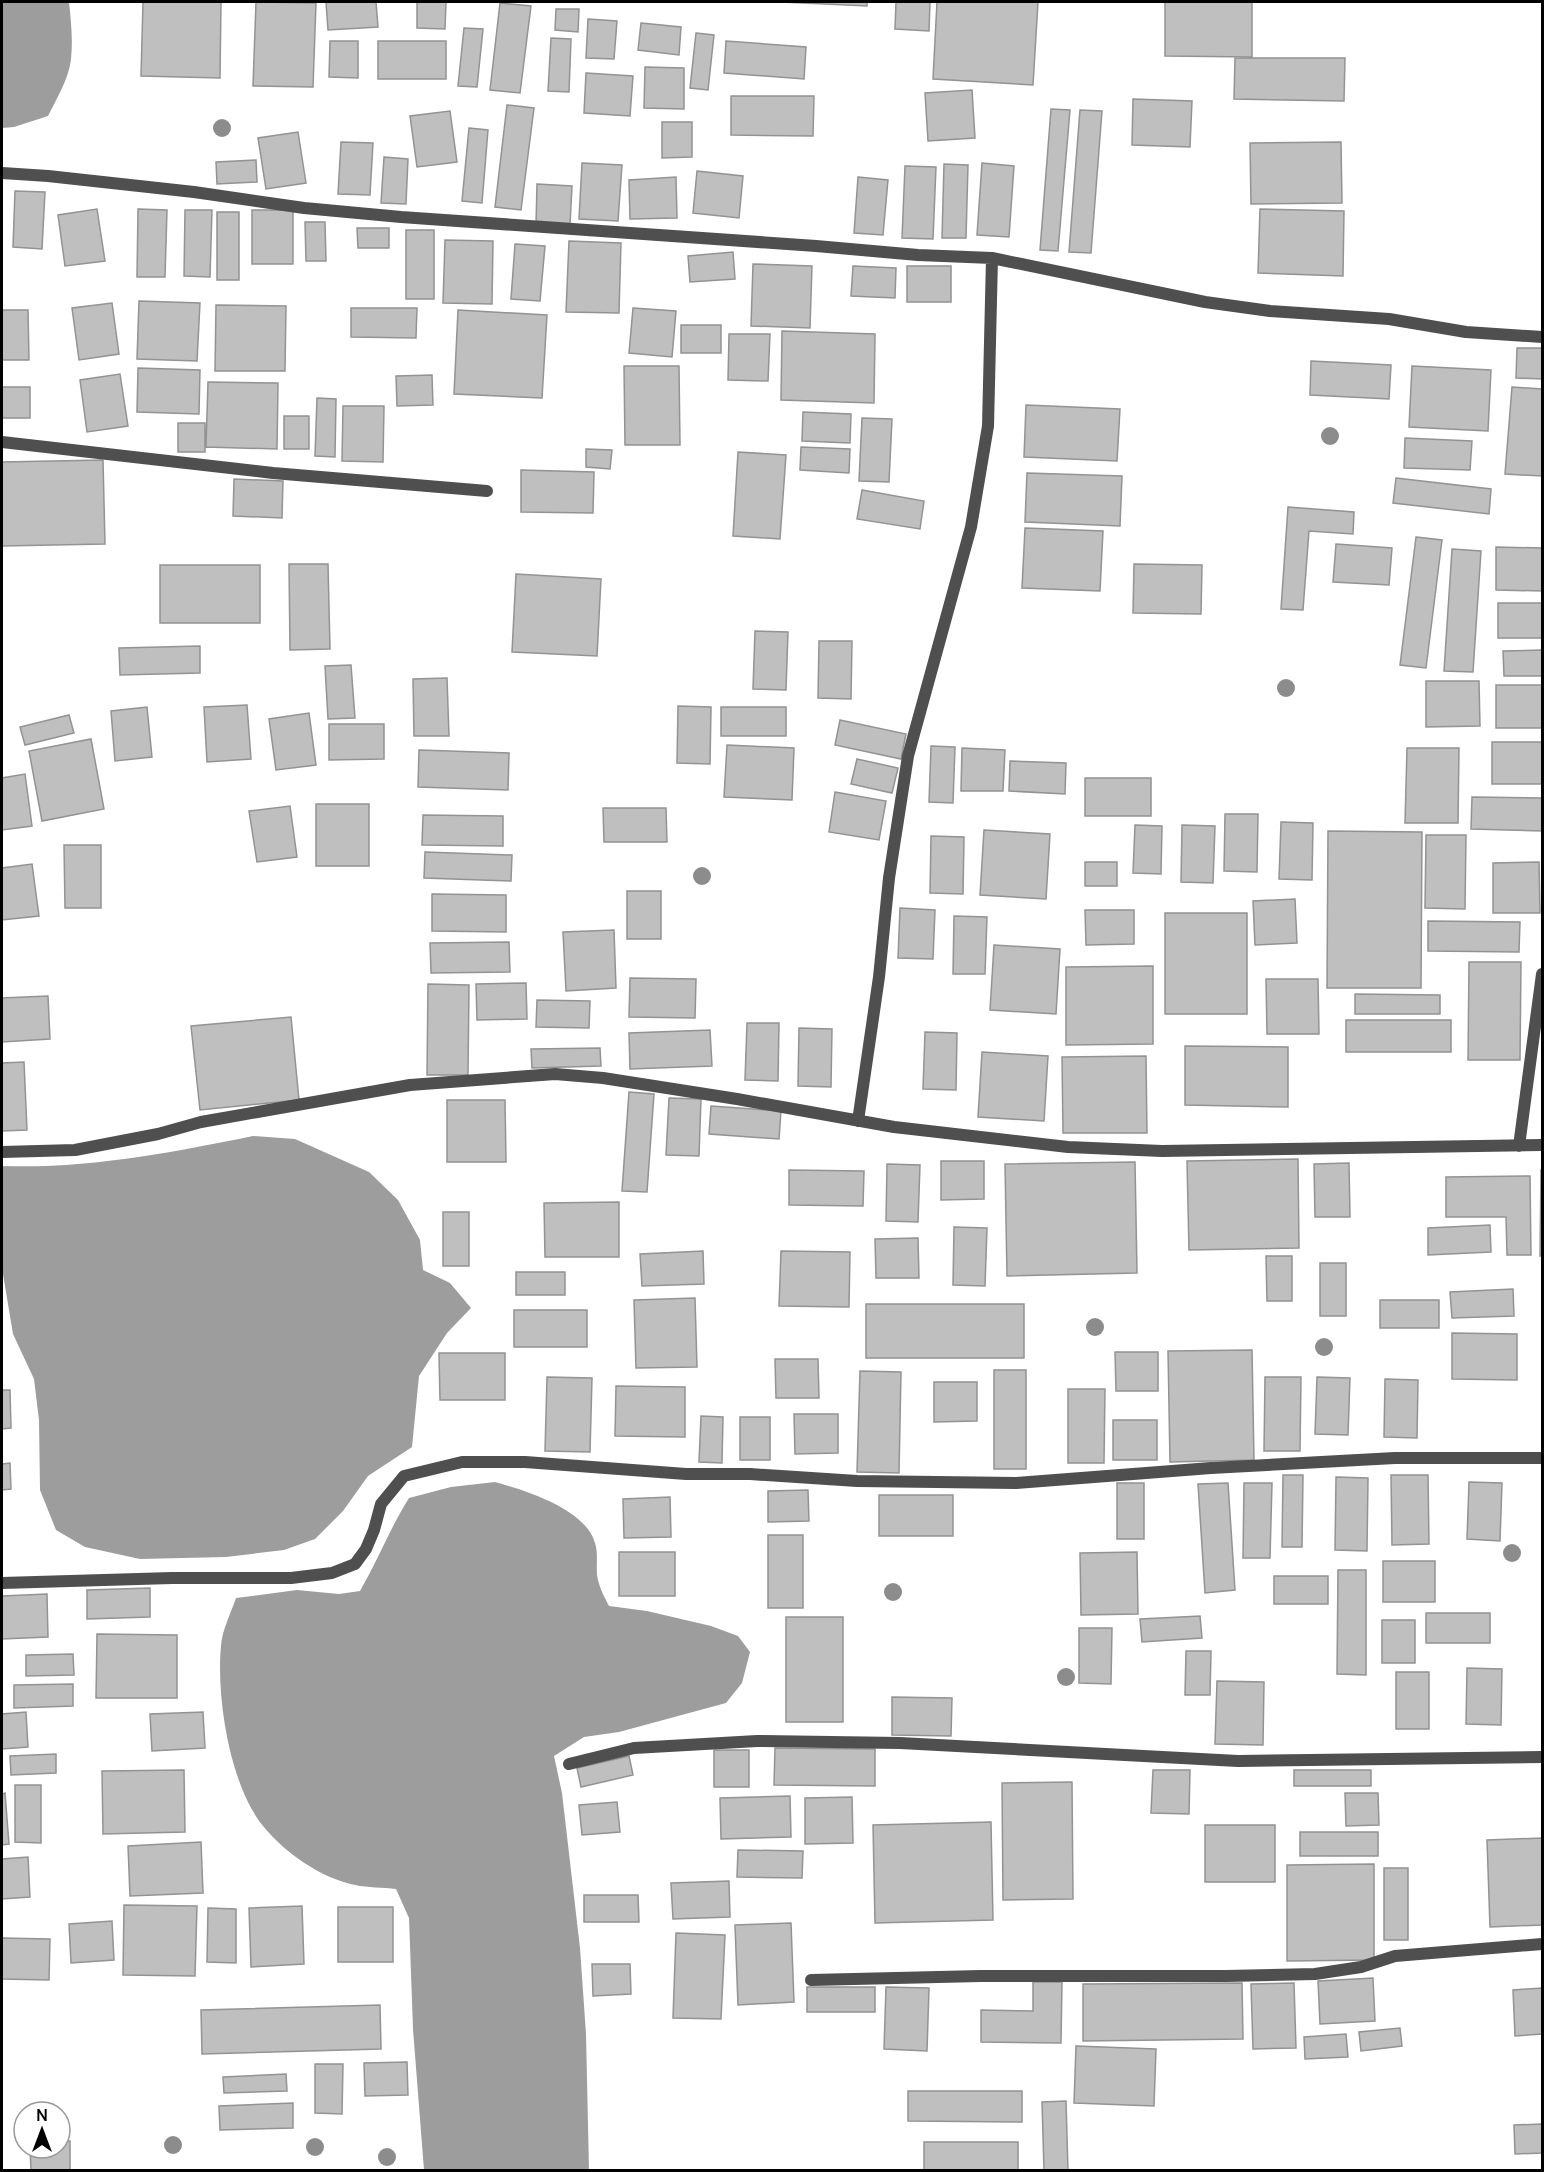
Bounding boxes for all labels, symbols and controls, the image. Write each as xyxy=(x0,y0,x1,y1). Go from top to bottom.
north arrow xyxy=(12,2100,72,2160)
text: N xyxy=(36,2104,48,2126)

